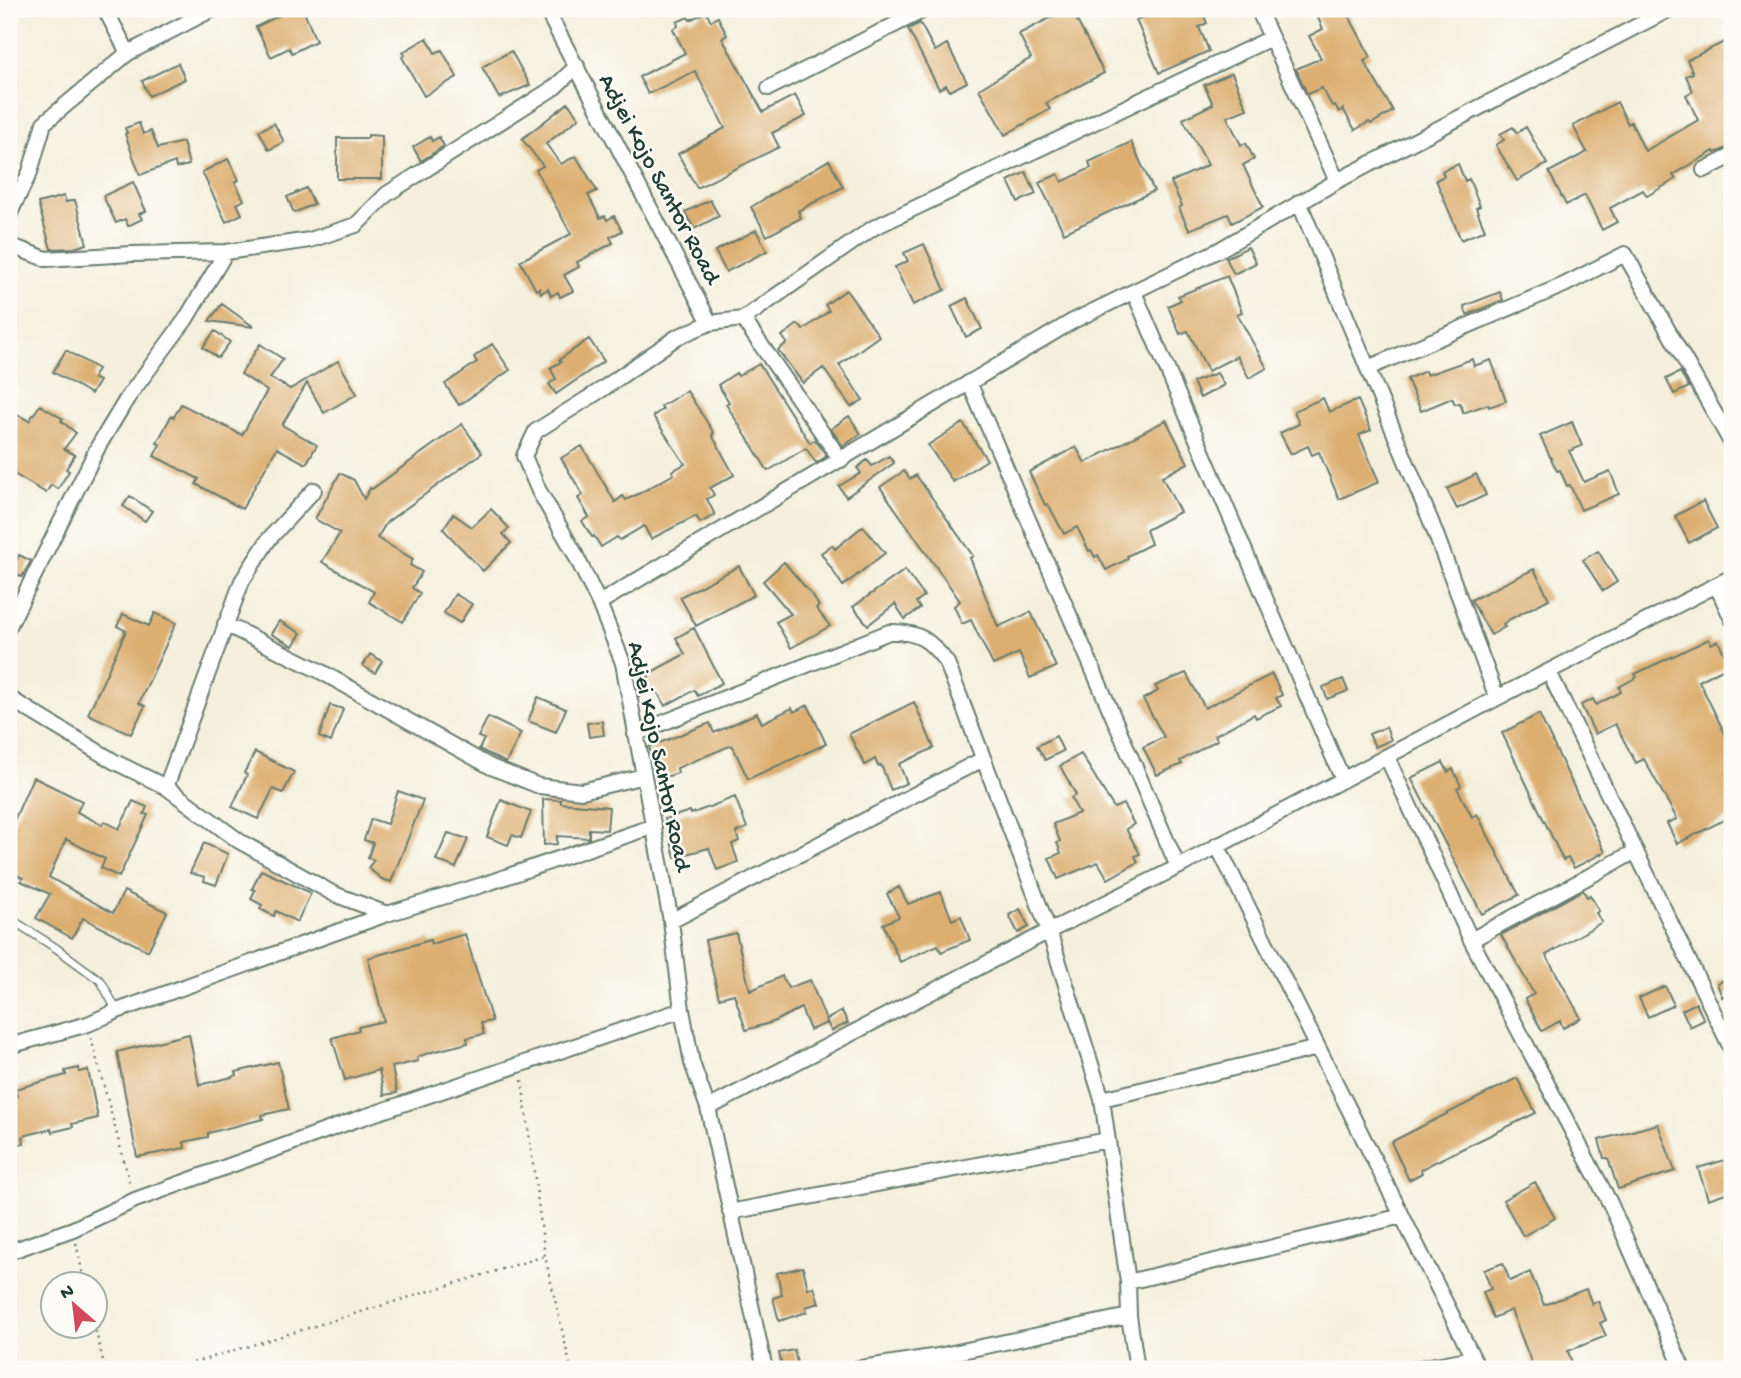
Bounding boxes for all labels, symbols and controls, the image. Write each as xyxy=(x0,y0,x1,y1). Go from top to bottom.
street label: Adjei Kojo Santor Road xyxy=(590,70,727,291)
street label: Adjei Kojo Santor Road xyxy=(619,639,696,876)
north arrow xyxy=(38,1270,108,1340)
text: N xyxy=(57,1280,79,1306)

